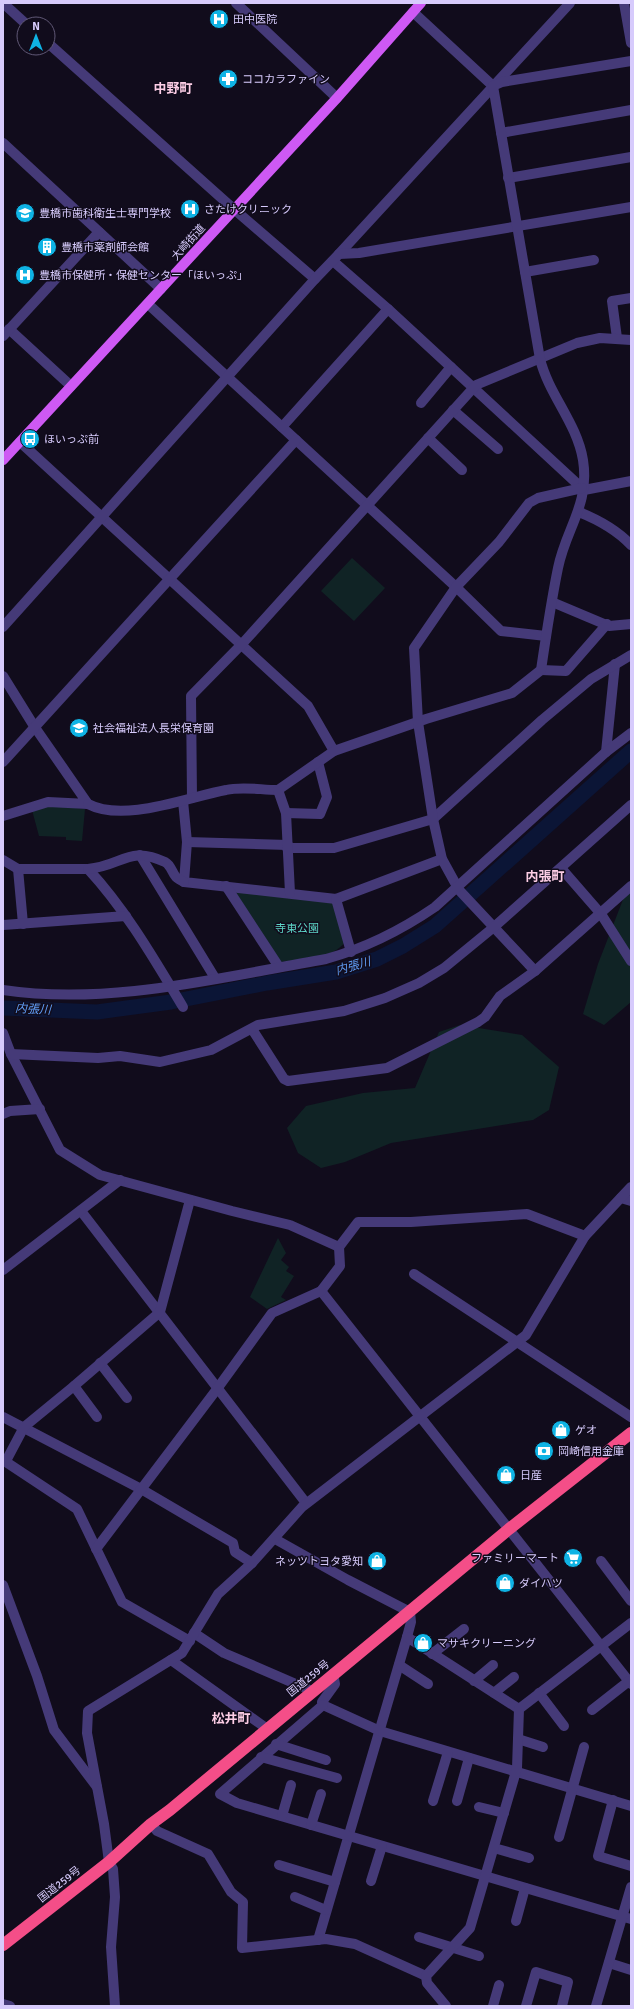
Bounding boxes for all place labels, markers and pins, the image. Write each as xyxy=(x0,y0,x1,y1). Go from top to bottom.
hospital icon: 田中医院 xyxy=(208,8,230,30)
place label: 田中医院 xyxy=(233,13,277,26)
pharmacy icon: ココカラファイン xyxy=(217,68,239,90)
place label: ココカラファイン xyxy=(242,73,330,86)
hospital icon: さたけクリニック xyxy=(179,198,201,220)
school or university icon: 豊橋市歯科衛生士専門学校 xyxy=(14,202,36,224)
place label: さたけクリニック xyxy=(204,203,292,216)
place label: 豊橋市歯科衛生士専門学校 xyxy=(39,207,171,220)
building icon: 豊橋市薬剤師会館 xyxy=(36,236,58,258)
place label: 豊橋市薬剤師会館 xyxy=(61,241,149,254)
hospital icon: 豊橋市保健所・保健センター「ほいっぷ」 xyxy=(14,264,36,286)
place label: 豊橋市保健所・保健センター「ほいっぷ」 xyxy=(39,269,248,282)
bus stop icon: ほいっぷ前 xyxy=(19,428,41,450)
place label: ほいっぷ前 xyxy=(44,433,99,446)
school or university icon: 社会福祉法人長栄保育園 xyxy=(68,717,90,739)
place label: 社会福祉法人長栄保育園 xyxy=(93,722,214,735)
shop icon: ゲオ xyxy=(550,1419,572,1441)
place label: ゲオ xyxy=(575,1424,597,1437)
bank icon: 岡崎信用金庫 xyxy=(533,1440,555,1462)
place label: 岡崎信用金庫 xyxy=(558,1445,624,1458)
shop icon: 日産 xyxy=(495,1464,517,1486)
place label: 日産 xyxy=(520,1469,542,1482)
supermarket icon: ファミリーマート xyxy=(562,1547,584,1569)
shop icon: ネッツトヨタ愛知 xyxy=(366,1550,388,1572)
place label: ファミリーマート xyxy=(471,1552,559,1565)
place label: ネッツトヨタ愛知 xyxy=(275,1555,363,1568)
shop icon: ダイハツ xyxy=(494,1572,516,1594)
place label: ダイハツ xyxy=(519,1577,563,1590)
shop icon: マサキクリーニング xyxy=(412,1632,434,1654)
place label: マサキクリーニング xyxy=(437,1637,536,1650)

